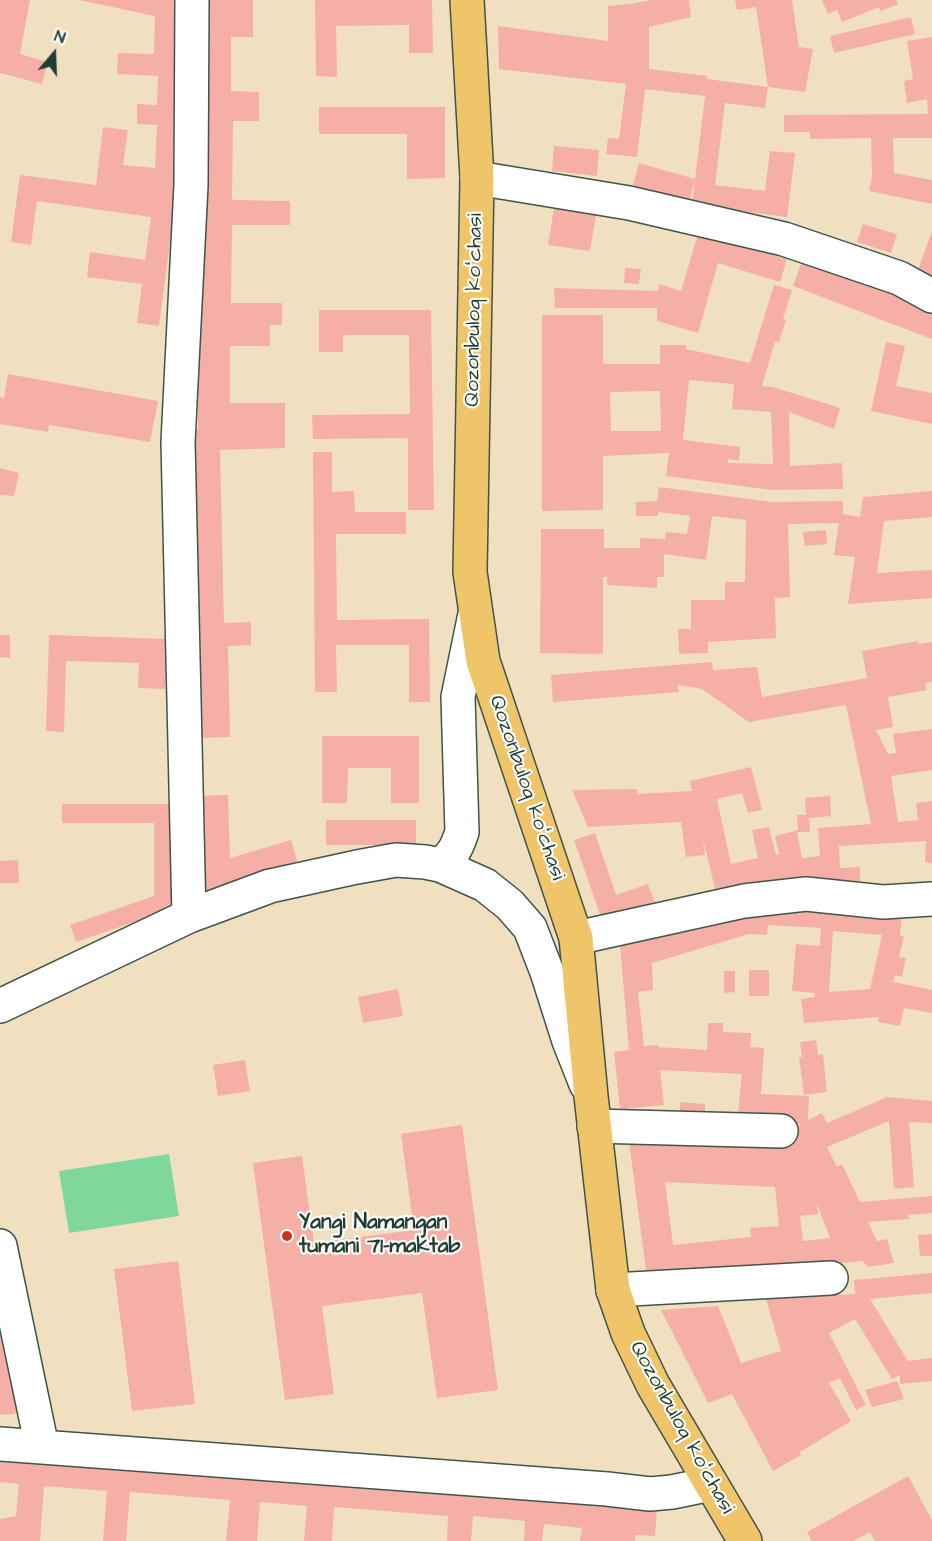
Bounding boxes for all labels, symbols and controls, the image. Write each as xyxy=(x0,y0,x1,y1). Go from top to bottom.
north arrow xyxy=(24,24,84,84)
text: N xyxy=(52,25,68,49)
street label: Qozonbuloq koʻchasi xyxy=(461,213,489,407)
street label: Qozonbuloq koʻchasi xyxy=(483,692,569,884)
place label: Yangi Namangan tumani 71-maktab xyxy=(299,1211,460,1261)
marker: Yangi Namangan tumani 71-maktab xyxy=(280,1229,294,1243)
street label: Qozonbuloq koʻchasi xyxy=(623,1337,739,1519)

